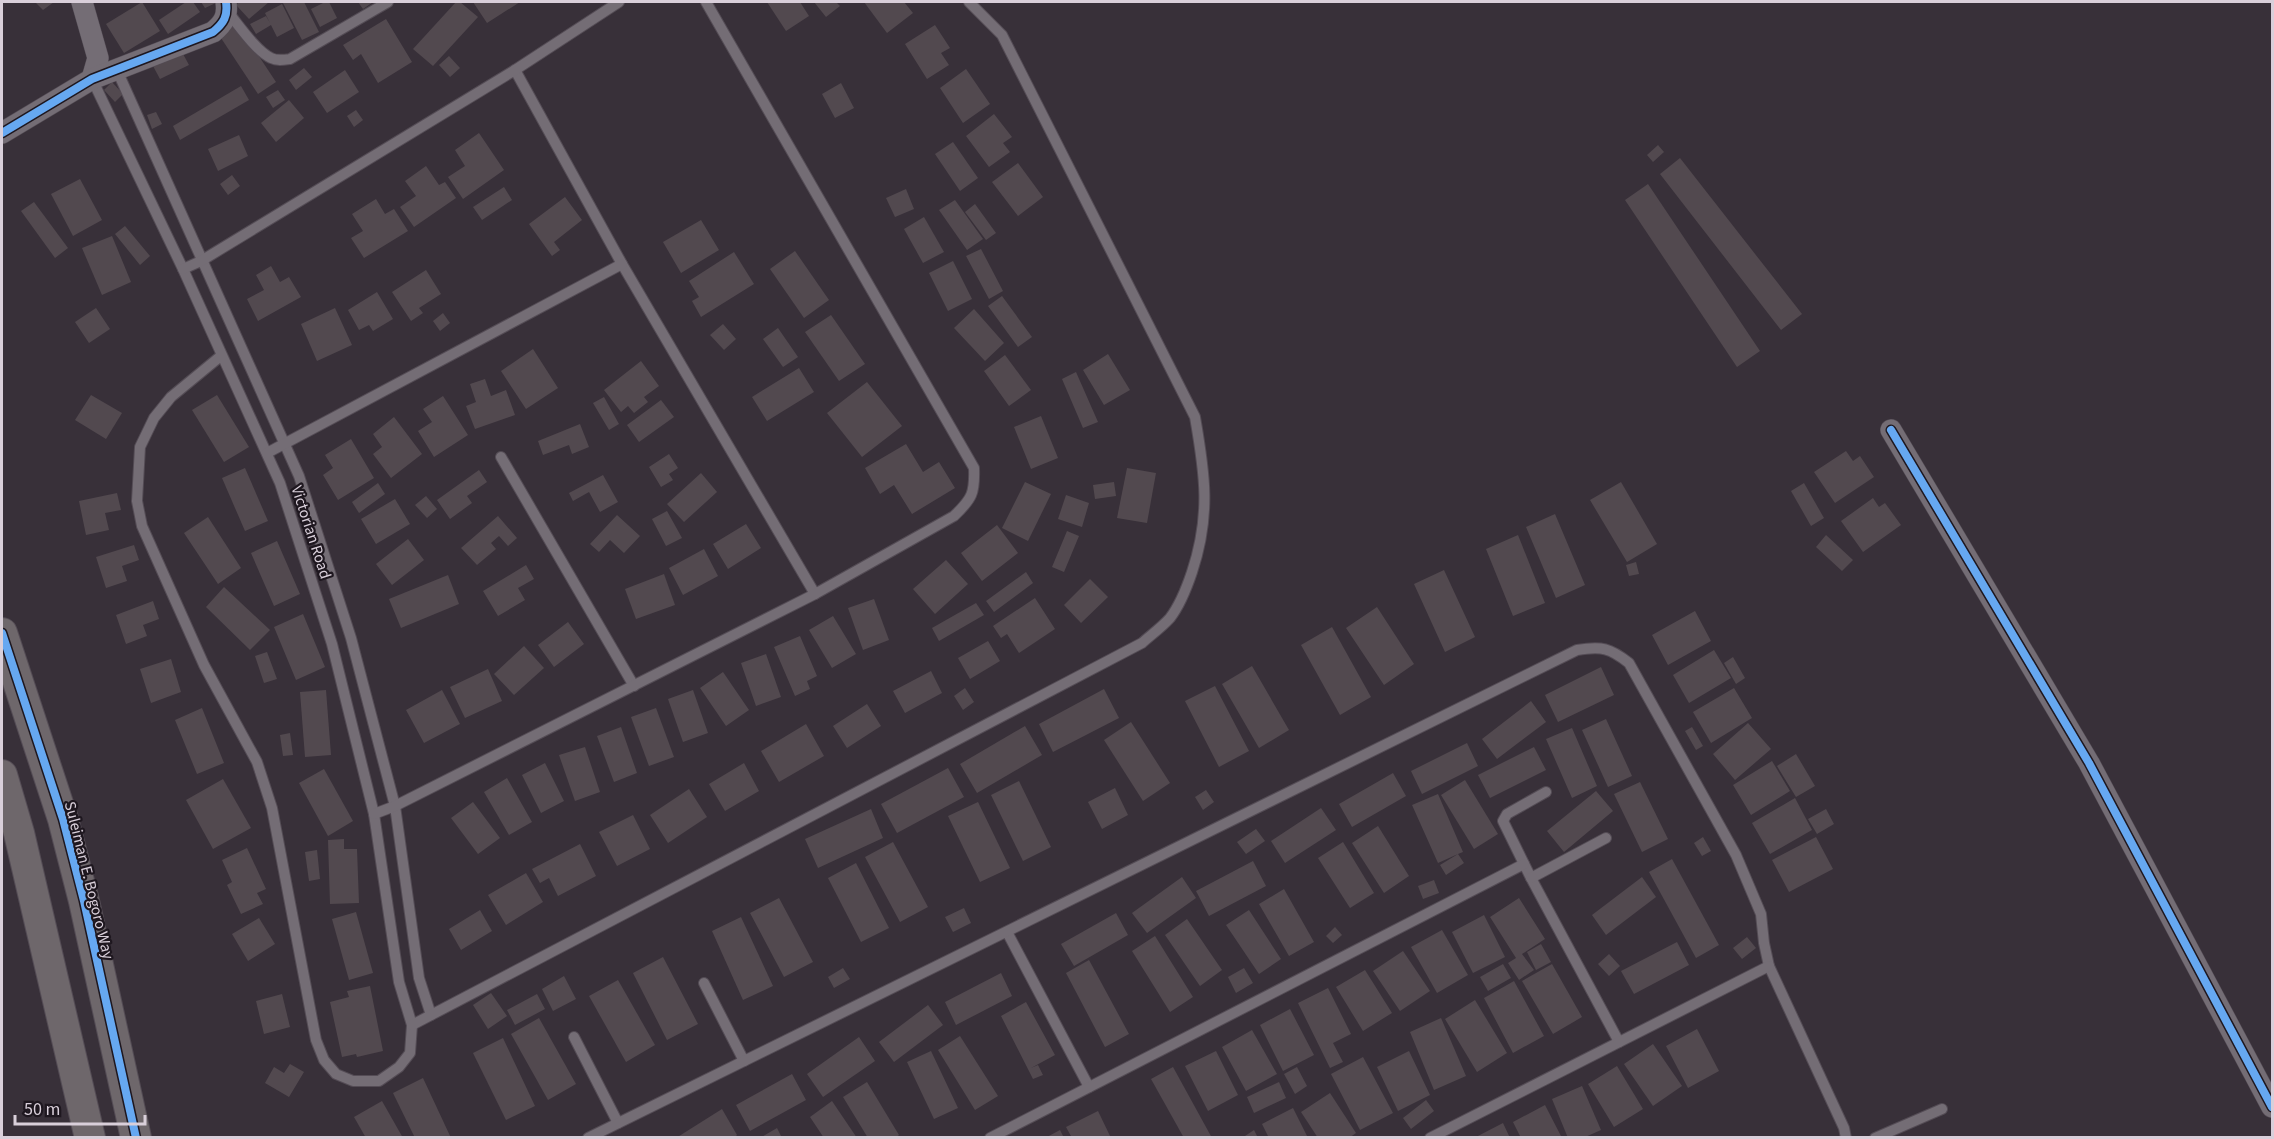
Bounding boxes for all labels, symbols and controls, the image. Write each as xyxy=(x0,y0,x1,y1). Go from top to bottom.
street label: Victorian Road xyxy=(286,483,337,582)
street label: Suleiman E. Bogoro Way xyxy=(59,799,119,962)
scale bar xyxy=(15,1088,146,1126)
text: 50 m xyxy=(24,1097,60,1122)

